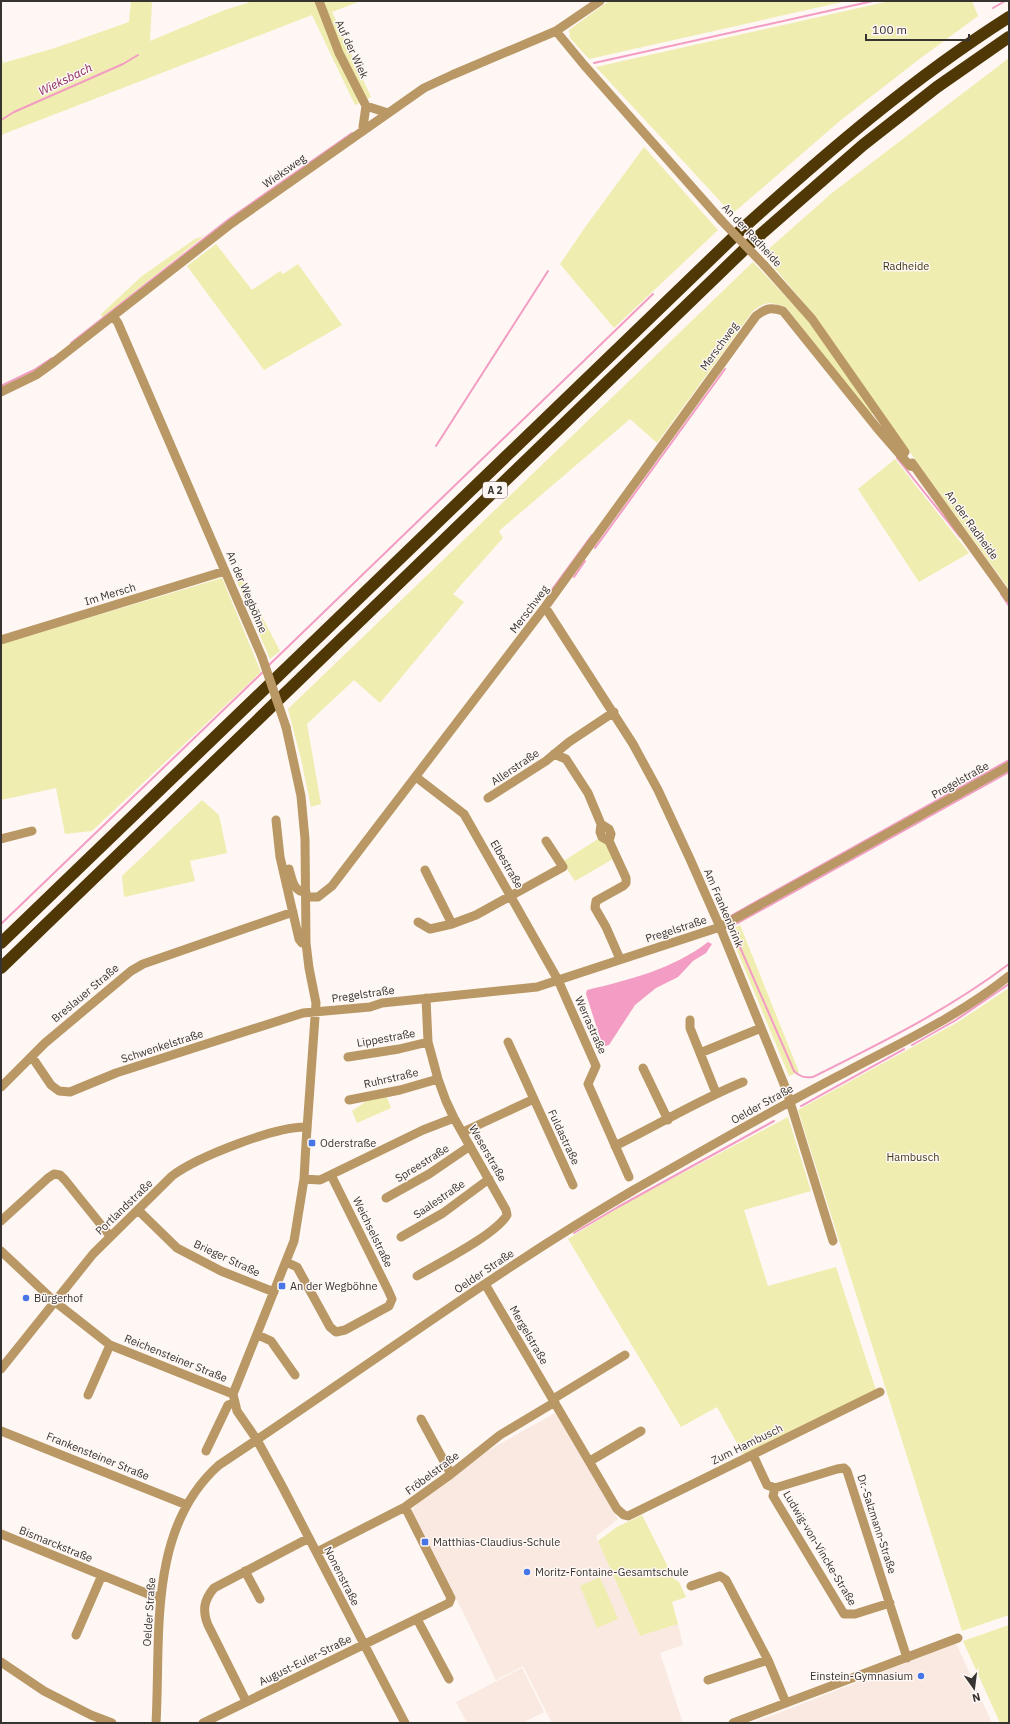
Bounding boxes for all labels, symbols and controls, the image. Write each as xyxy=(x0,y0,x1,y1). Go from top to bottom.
scale bar xyxy=(866,16,969,42)
street label: Auf der Wiek xyxy=(332,18,372,81)
text: 100 m xyxy=(872,22,907,37)
water label: Wieksbach xyxy=(36,59,95,98)
street label: Wieksweg xyxy=(260,151,309,191)
street label: An der Radheide xyxy=(719,200,785,270)
park label: Radheide xyxy=(883,259,929,273)
street label: Merschweg xyxy=(697,319,741,373)
road number: A 2 xyxy=(483,482,507,498)
street label: An der Radheide xyxy=(942,488,1002,562)
street label: An der Wegböhne xyxy=(223,549,271,635)
street label: Im Mersch xyxy=(83,580,137,608)
street label: Merschweg xyxy=(506,582,552,636)
street label: Allerstraße xyxy=(488,746,542,788)
street label: Pregelstraße xyxy=(929,759,991,801)
street label: Elbestraße xyxy=(487,837,527,891)
street label: Am Frankenbrink xyxy=(701,866,747,950)
street label: Pregelstraße xyxy=(644,913,708,945)
street label: Breslauer Straße xyxy=(49,961,121,1025)
street label: Pregelstraße xyxy=(331,983,395,1005)
street label: Werrastraße xyxy=(572,994,610,1056)
street label: Schwenkelstraße xyxy=(119,1026,205,1066)
street label: Lippestraße xyxy=(356,1026,416,1050)
street label: Ruhrstraße xyxy=(362,1065,420,1091)
street label: Oelder Straße xyxy=(728,1081,796,1127)
street label: Fuldastraße xyxy=(545,1107,583,1167)
street label: Weserstraße xyxy=(466,1122,510,1184)
place label: Oderstraße xyxy=(320,1136,376,1150)
marker: Oderstraße xyxy=(307,1138,317,1148)
street label: Spreestraße xyxy=(392,1141,452,1185)
park label: Hambusch xyxy=(886,1150,940,1164)
street label: Portlandstraße xyxy=(92,1176,156,1238)
street label: Saalestraße xyxy=(411,1177,467,1221)
street label: Weichselstraße xyxy=(350,1194,396,1270)
street label: Brieger Straße xyxy=(192,1237,262,1279)
street label: Oelder Straße xyxy=(451,1246,517,1296)
place label: An der Wegböhne xyxy=(290,1279,378,1293)
marker: An der Wegböhne xyxy=(277,1281,287,1291)
place label: Bürgerhof xyxy=(34,1291,83,1305)
marker: Bürgerhof xyxy=(21,1293,31,1303)
street label: Mergelstraße xyxy=(507,1303,551,1367)
street label: Reichensteiner Straße xyxy=(122,1331,230,1385)
street label: Zum Hambusch xyxy=(709,1421,785,1467)
street label: Frankensteiner Straße xyxy=(44,1429,152,1483)
street label: Fröbelstraße xyxy=(402,1448,462,1498)
street label: Dr.-Salzmann-Straße xyxy=(854,1473,900,1575)
street label: Ludwig-von-Vincke-Straße xyxy=(780,1488,860,1608)
street label: Bismarckstraße xyxy=(17,1523,95,1565)
place label: Matthias-Claudius-Schule xyxy=(433,1535,560,1549)
marker: Matthias-Claudius-Schule xyxy=(420,1537,430,1547)
street label: Nonenstraße xyxy=(321,1544,363,1608)
place label: Moritz-Fontaine-Gesamtschule xyxy=(535,1565,689,1579)
marker: Moritz-Fontaine-Gesamtschule xyxy=(522,1567,532,1577)
street label: Oelder Straße xyxy=(140,1577,158,1647)
street label: August-Euler-Straße xyxy=(256,1631,354,1689)
north arrow xyxy=(954,1668,994,1708)
place label: Einstein-Gymnasium xyxy=(810,1669,913,1683)
marker: Einstein-Gymnasium xyxy=(916,1671,926,1681)
text: N xyxy=(971,1690,982,1705)

